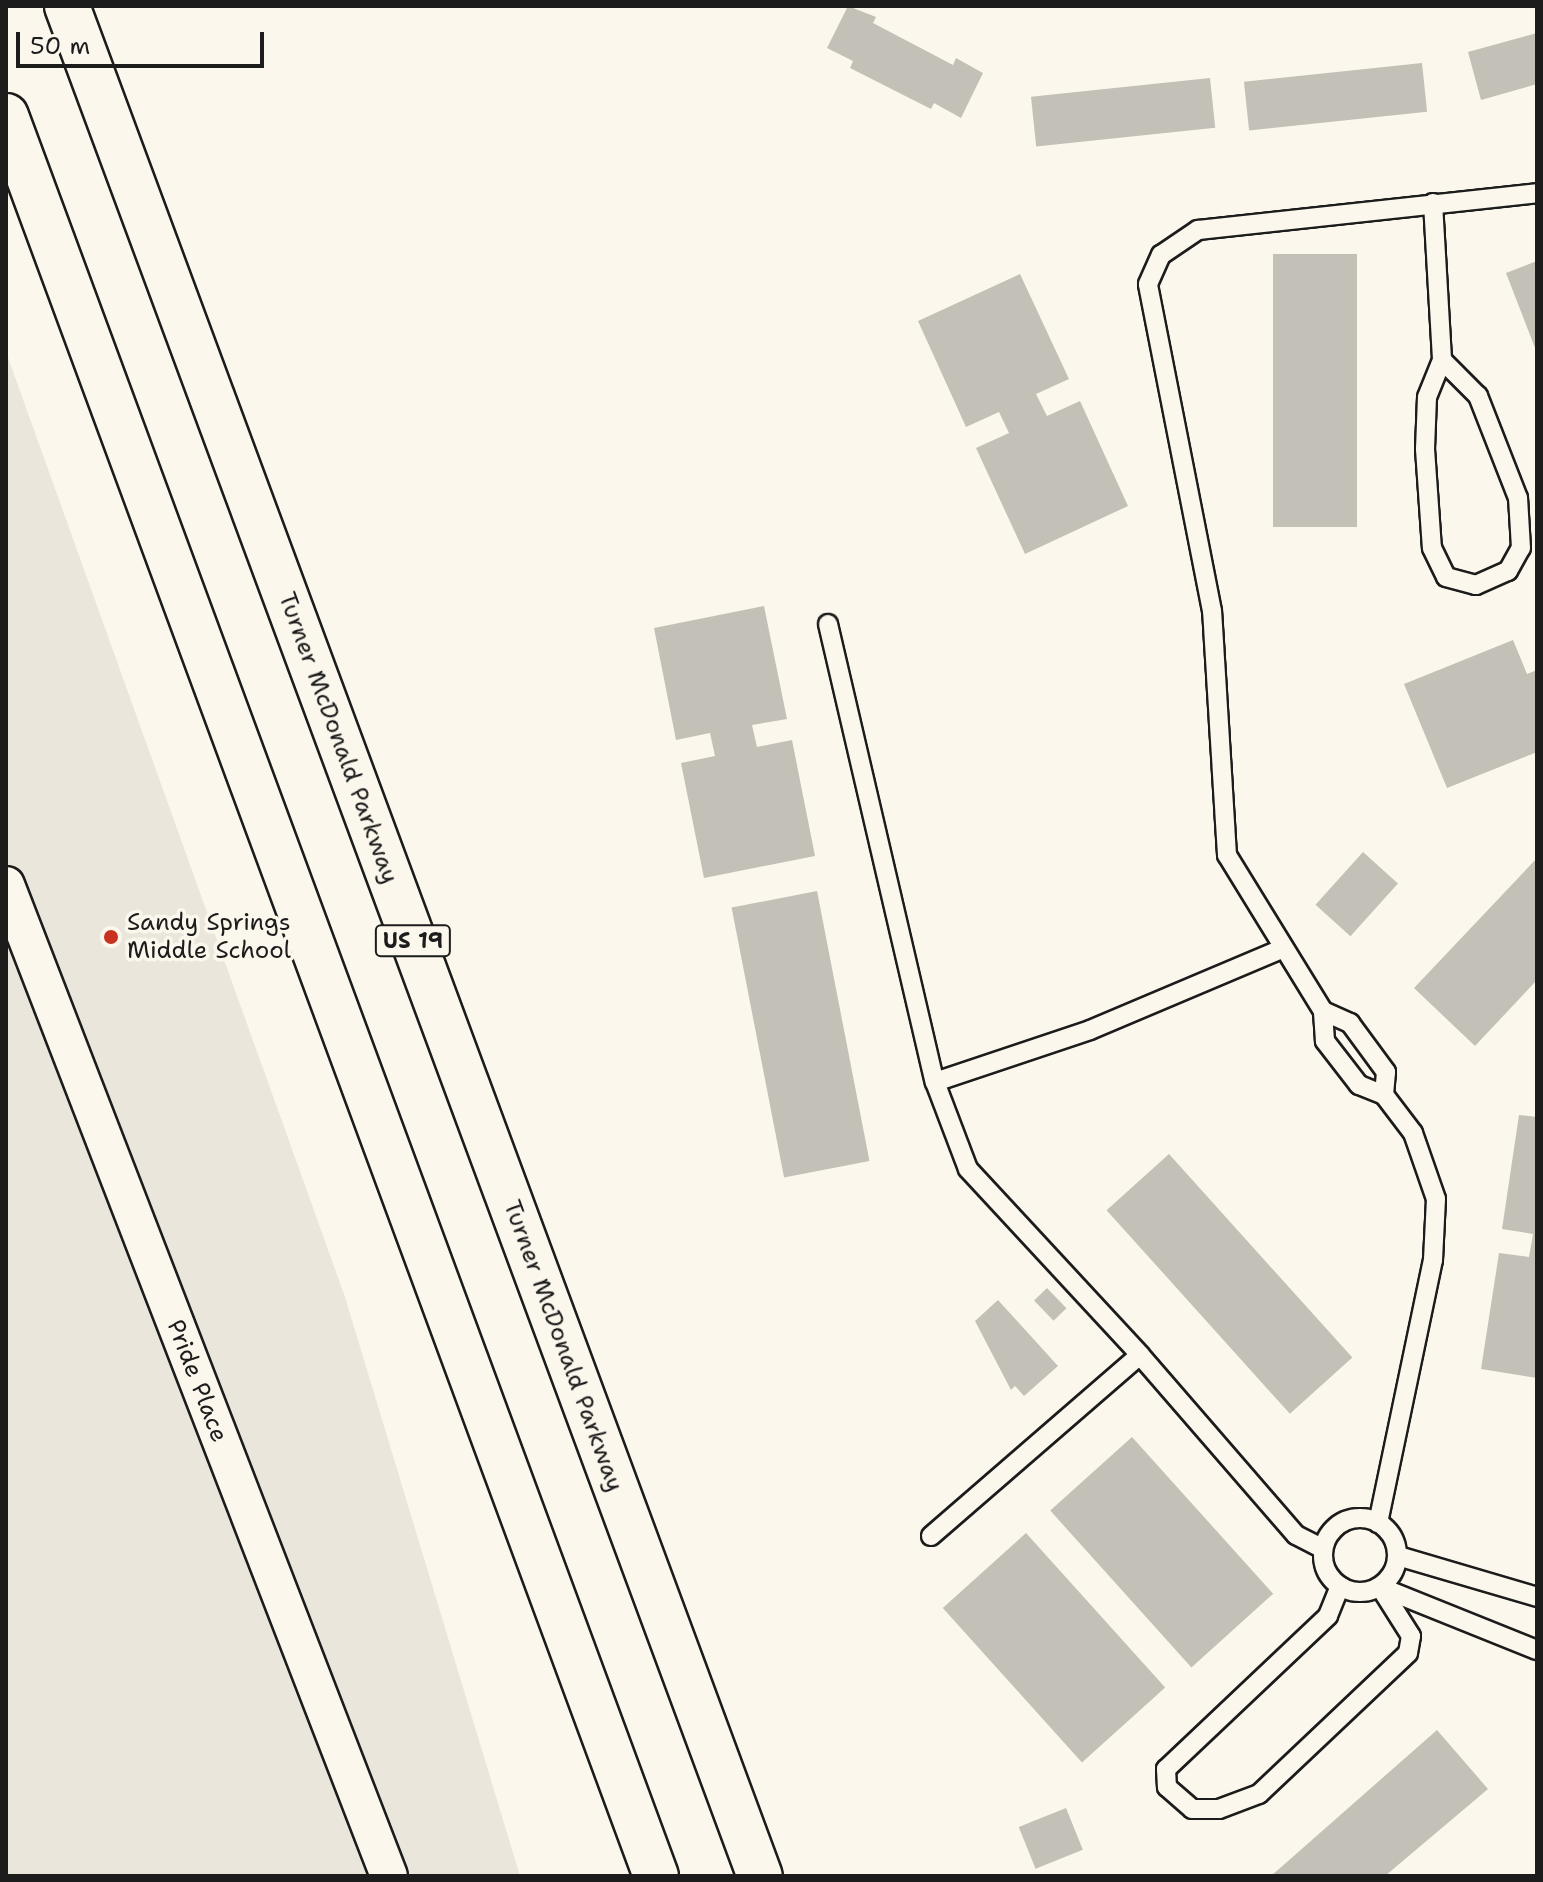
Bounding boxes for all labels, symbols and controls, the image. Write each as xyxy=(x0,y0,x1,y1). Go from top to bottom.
scale bar xyxy=(20,16,268,66)
text: 50 m xyxy=(30,30,90,62)
street label: Turner McDonald Parkway xyxy=(272,588,404,888)
place label: Sandy Springs Middle School xyxy=(127,909,291,965)
road number: US 19 xyxy=(373,923,453,959)
marker: Sandy Springs Middle School xyxy=(102,928,120,946)
street label: Turner McDonald Parkway xyxy=(497,1196,629,1496)
street label: Pride Place xyxy=(161,1316,233,1446)

